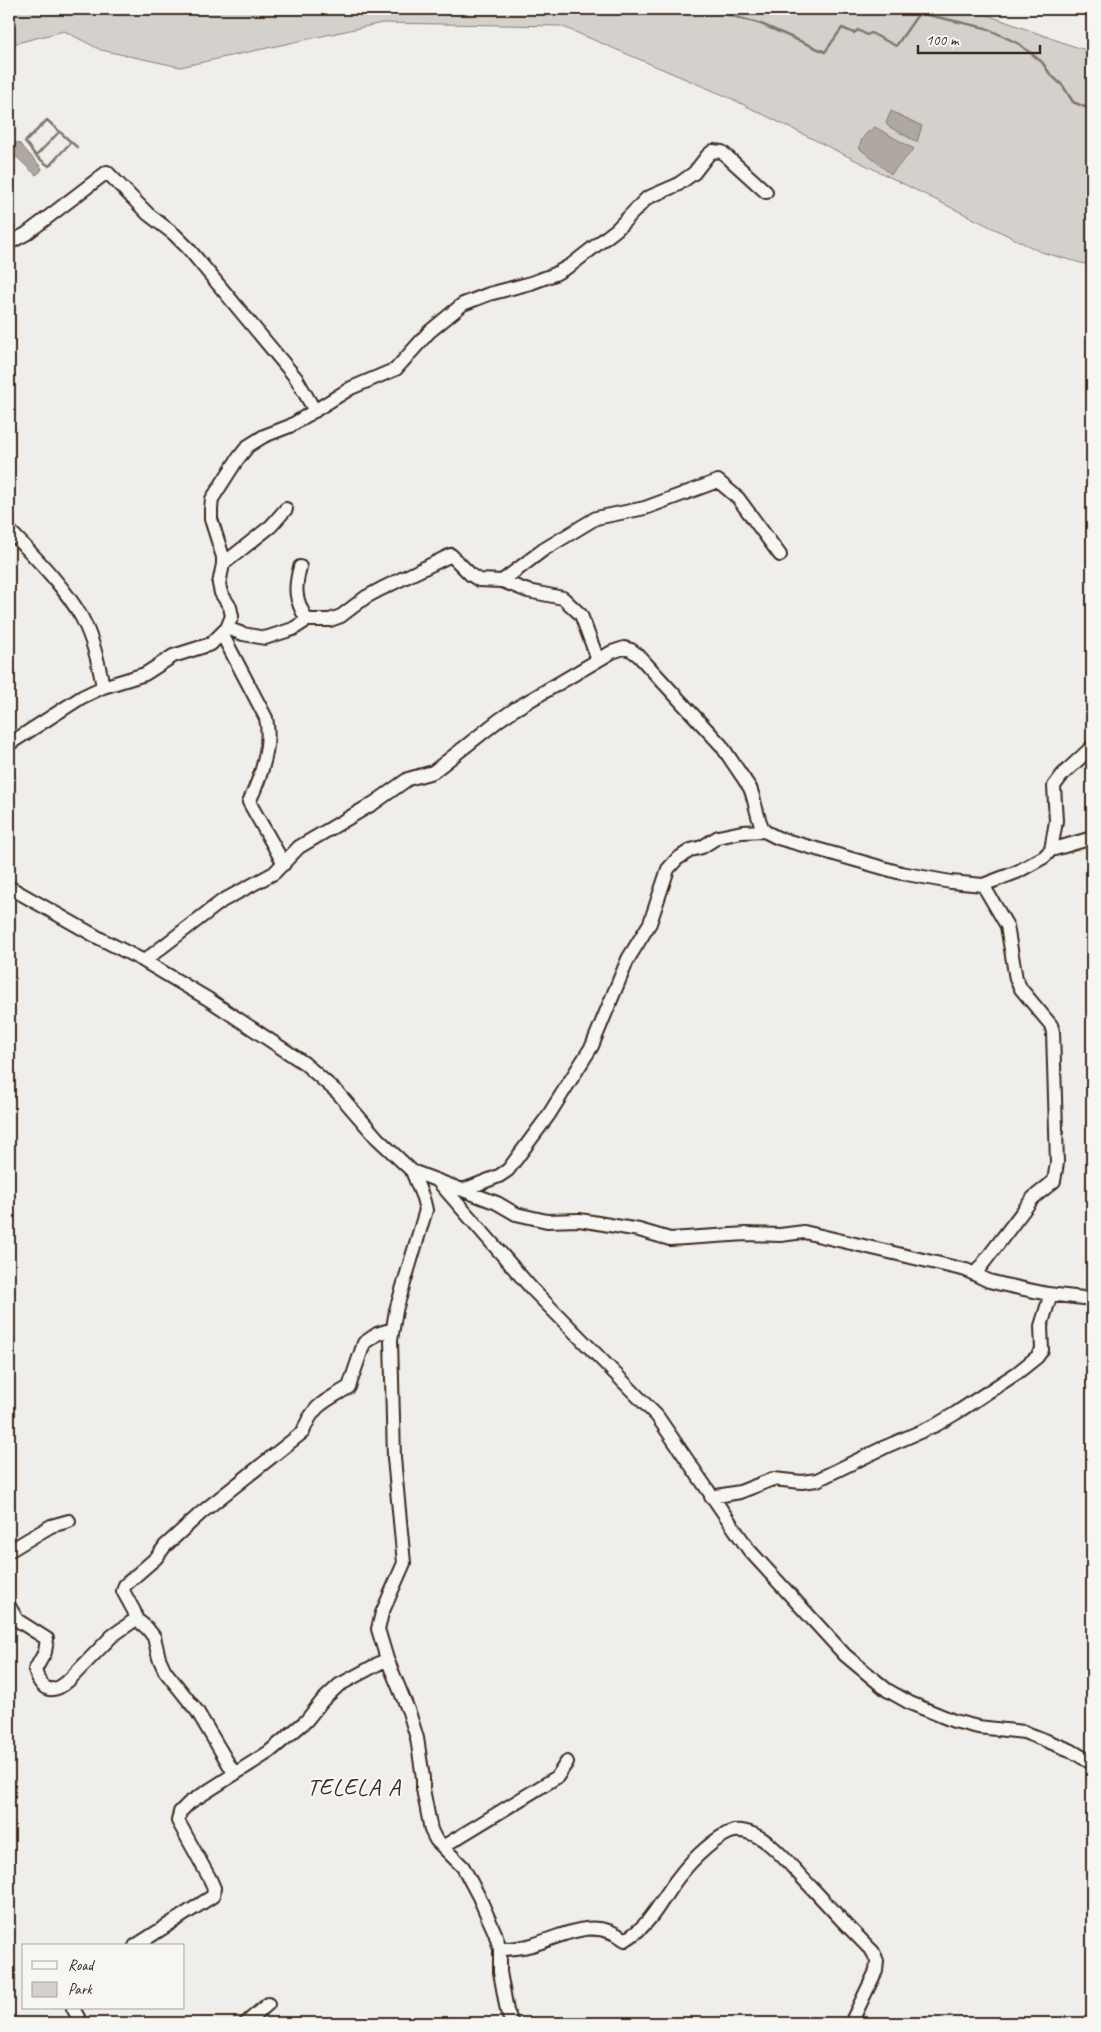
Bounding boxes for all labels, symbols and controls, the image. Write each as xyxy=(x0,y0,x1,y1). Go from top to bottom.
scale bar xyxy=(918,22,1041,54)
text: 100 m xyxy=(926,31,960,50)
district label: TELELA A xyxy=(307,1772,401,1802)
legend xyxy=(22,1944,185,2010)
text: Road xyxy=(68,1956,95,1975)
text: Park xyxy=(68,1980,93,1999)

